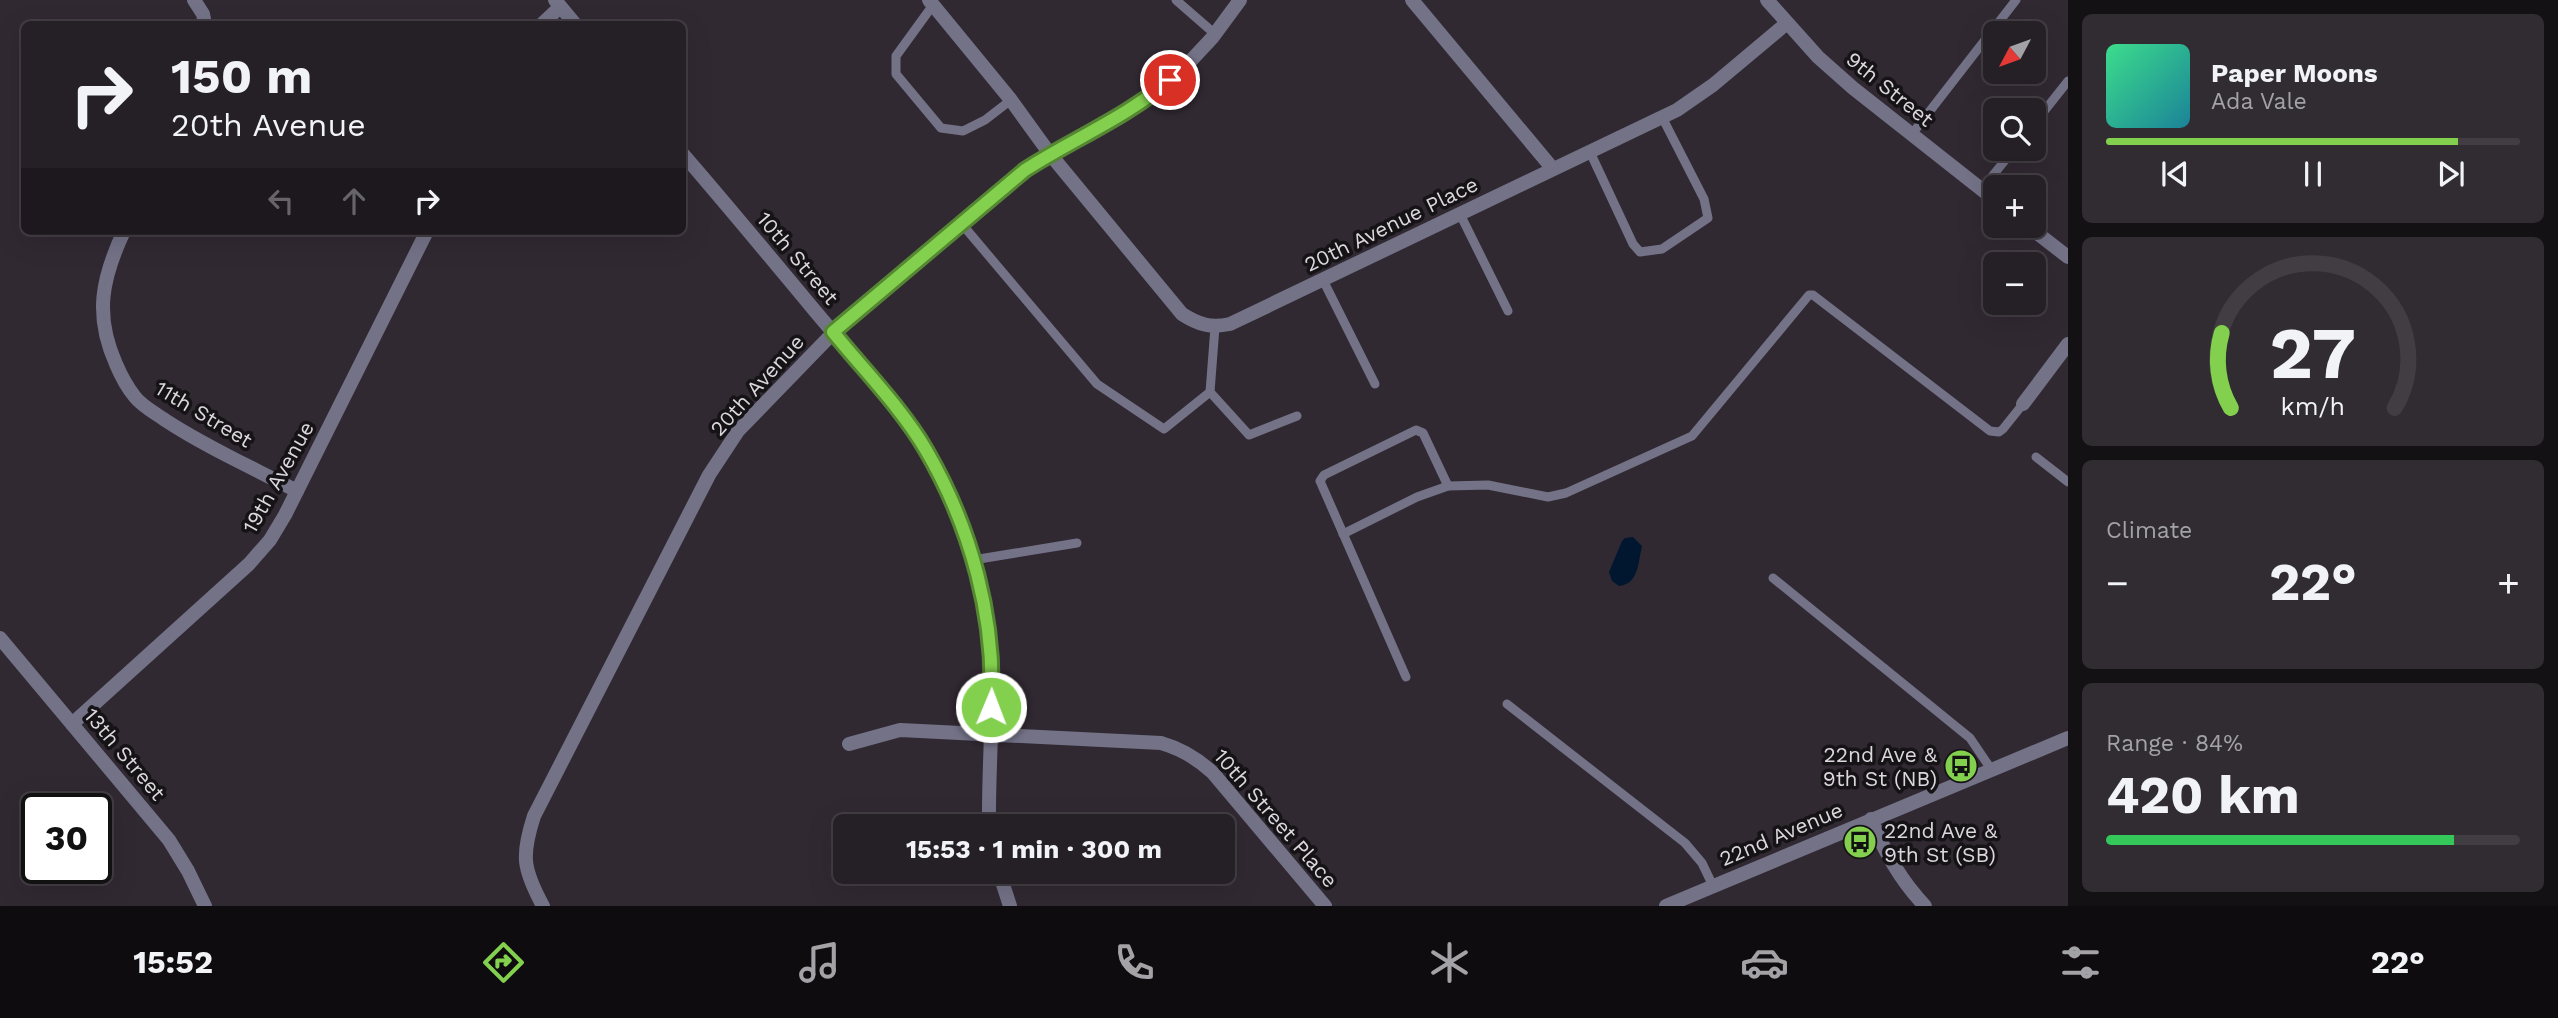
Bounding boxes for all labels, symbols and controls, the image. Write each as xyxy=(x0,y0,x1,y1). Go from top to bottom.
north arrow xyxy=(1983,21,2046,84)
map controls xyxy=(1983,21,2046,315)
street label: 9th Street xyxy=(1841,46,1939,132)
text: 150 m xyxy=(171,47,312,105)
icon: right xyxy=(56,49,147,140)
pin xyxy=(1140,50,1200,110)
text: Paper Moons xyxy=(2211,58,2378,88)
icon: arrive xyxy=(1151,61,1189,99)
text: Ada Vale xyxy=(2211,88,2307,115)
button: search xyxy=(1983,98,2046,161)
text: 20th Avenue xyxy=(171,106,366,144)
icon: previous xyxy=(2156,155,2194,193)
icon: pause xyxy=(2294,155,2332,193)
icon: next xyxy=(2432,155,2470,193)
street label: 20th Avenue Place xyxy=(1300,171,1482,277)
button: + xyxy=(1983,175,2046,238)
icon: left xyxy=(262,182,300,220)
icon: ahead xyxy=(335,182,373,220)
icon: right xyxy=(408,182,446,220)
street label: 10th Street xyxy=(752,207,844,310)
button: − xyxy=(1983,252,2046,315)
text: 27 xyxy=(2270,310,2356,396)
street label: 20th Avenue xyxy=(705,329,809,441)
street label: 11th Street xyxy=(151,375,257,453)
text: km/h xyxy=(2281,391,2345,420)
street label: 19th Avenue xyxy=(237,417,319,537)
text: Climate xyxy=(2106,517,2192,544)
text: 22° xyxy=(2269,552,2357,613)
text: − xyxy=(2106,561,2129,605)
text: + xyxy=(2497,561,2520,605)
position arrow xyxy=(954,670,1028,744)
street label: 13th Street xyxy=(79,703,171,805)
text: Range · 84% xyxy=(2106,730,2243,757)
place label: 22nd Ave & 9th St (NB) xyxy=(1823,742,1938,791)
street label: 10th Street Place xyxy=(1209,744,1343,892)
bus stop icon: 22nd Ave & 9th St (NB) xyxy=(1942,747,1980,785)
text: 420 km xyxy=(2106,765,2300,826)
speed limit sign: 30 xyxy=(21,793,112,884)
street label: 22nd Avenue xyxy=(1716,797,1846,871)
place label: 22nd Ave & 9th St (SB) xyxy=(1884,818,1998,867)
bus stop icon: 22nd Ave & 9th St (SB) xyxy=(1841,823,1879,861)
text: 15:53 · 1 min · 300 m xyxy=(906,834,1162,864)
icon: directions xyxy=(479,938,528,987)
icon: music xyxy=(795,938,844,987)
icon: phone xyxy=(1110,938,1159,987)
icon: climate xyxy=(1425,938,1474,987)
icon: car xyxy=(1740,938,1789,987)
icon: filters xyxy=(2056,938,2105,987)
text: 15:52 xyxy=(133,943,213,981)
text: 22° xyxy=(2371,943,2425,981)

